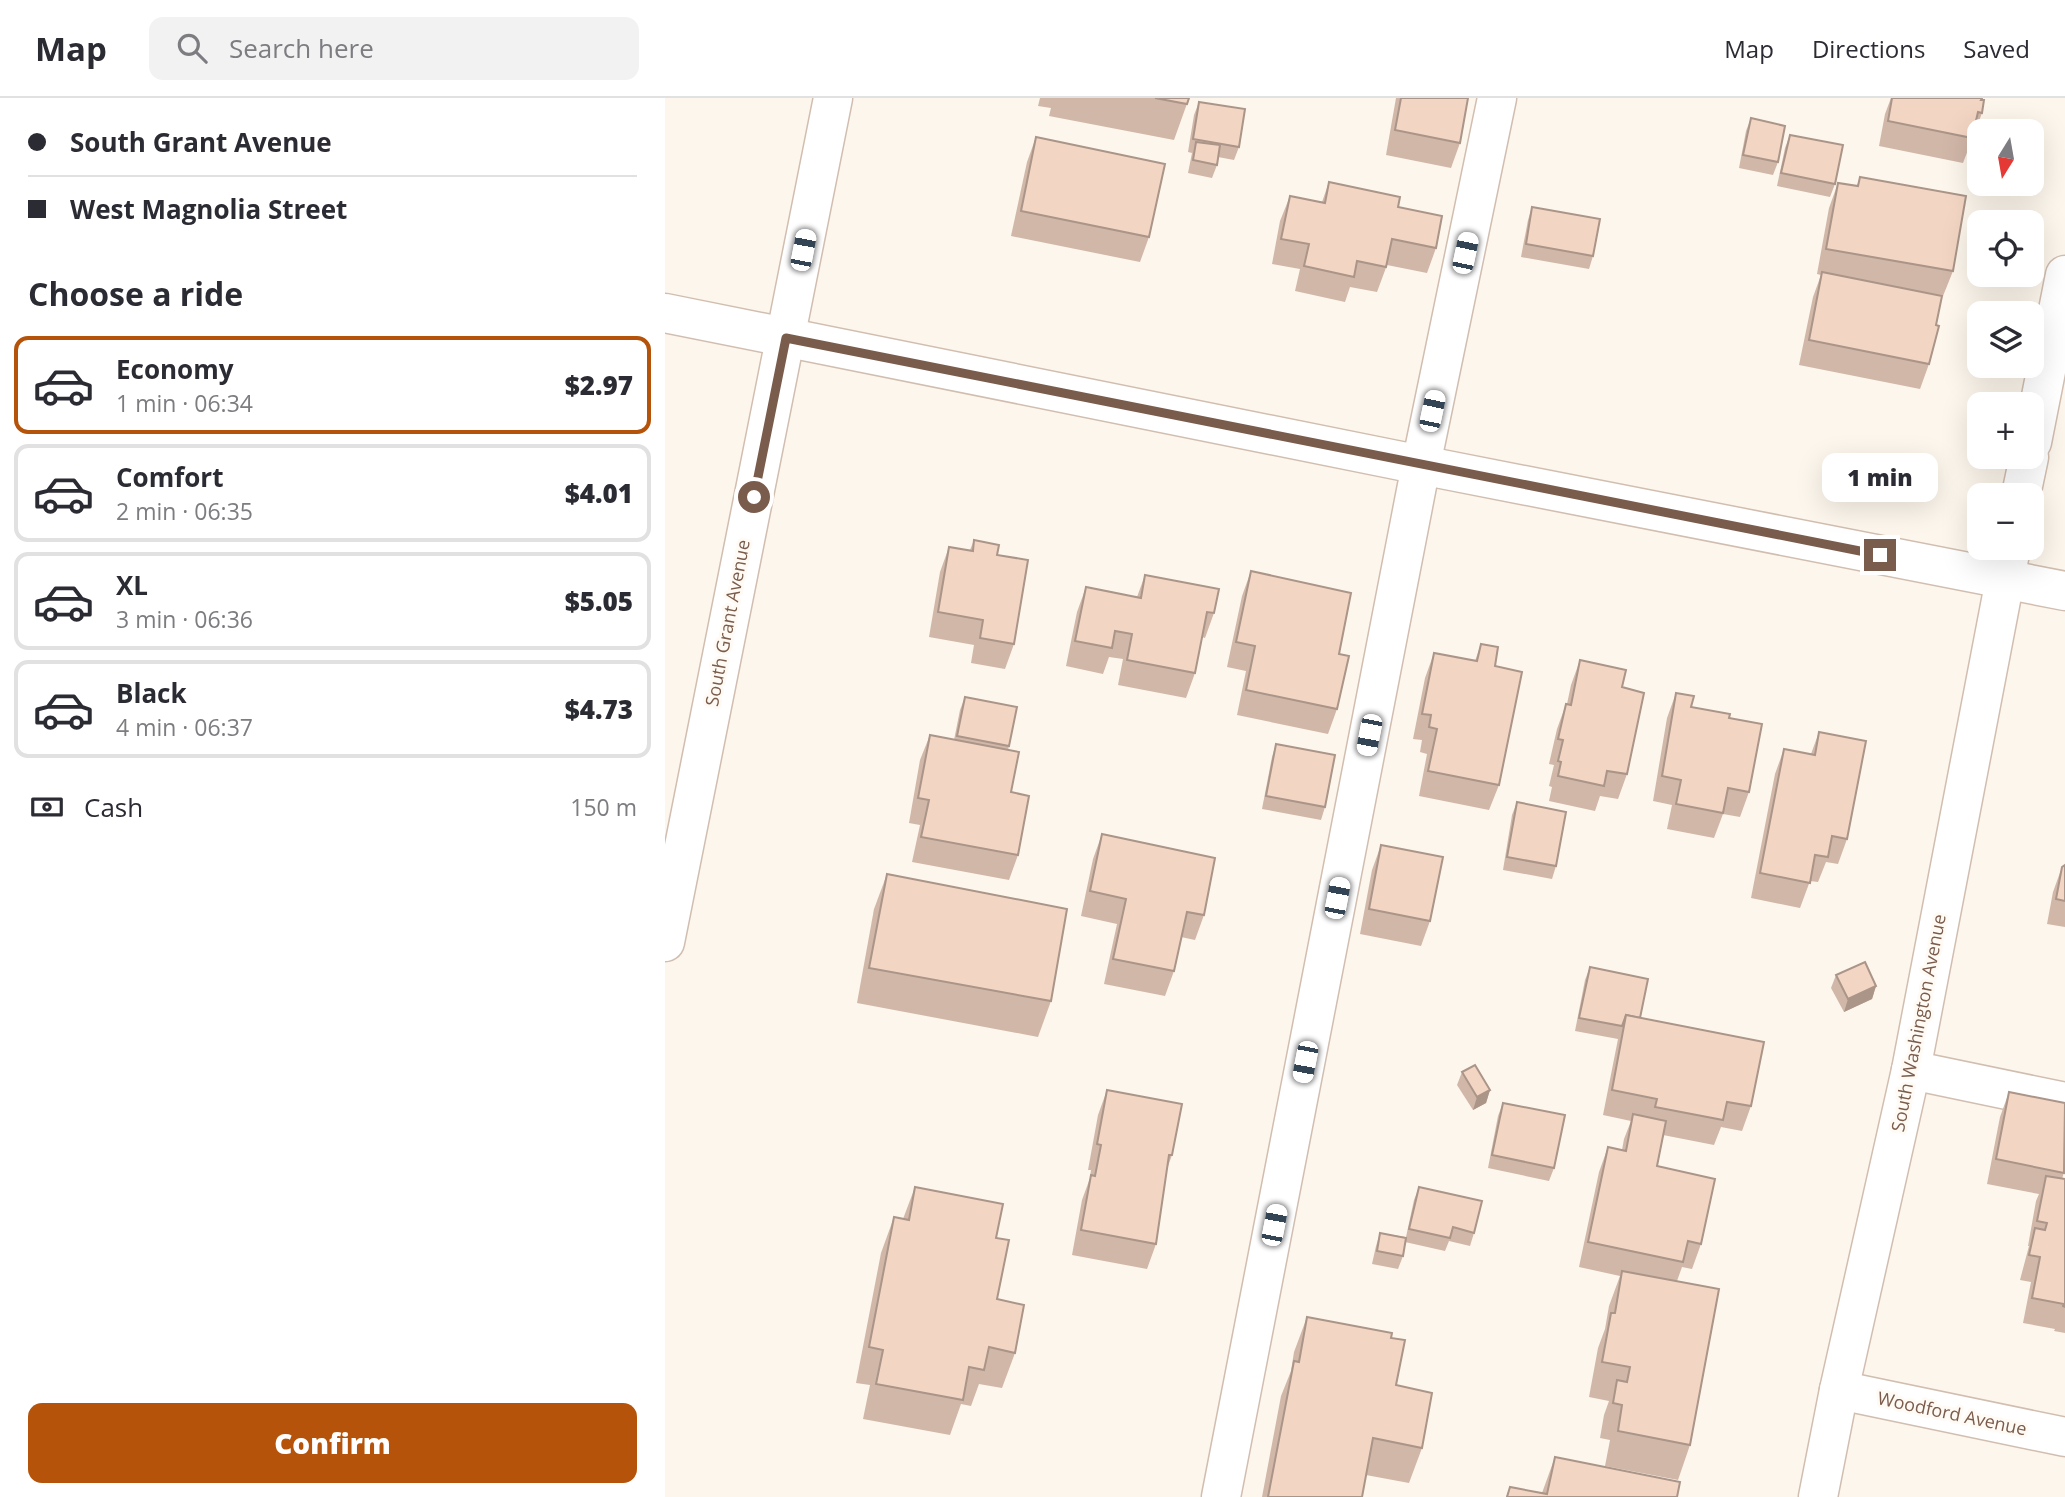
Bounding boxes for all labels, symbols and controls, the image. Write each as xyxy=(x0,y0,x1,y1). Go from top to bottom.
search box xyxy=(149,17,639,80)
text: Map xyxy=(35,26,107,71)
icon: search xyxy=(173,29,211,67)
text: Search here xyxy=(229,30,374,66)
text: Map xyxy=(1724,32,1774,65)
text: Directions xyxy=(1812,32,1925,65)
text: Saved xyxy=(1963,32,2030,65)
north arrow xyxy=(1967,119,2044,196)
map controls xyxy=(1967,119,2044,560)
text: South Grant Avenue xyxy=(70,124,332,160)
text: West Magnolia Street xyxy=(70,191,347,227)
button: locate xyxy=(1967,210,2044,287)
car xyxy=(789,227,818,273)
car xyxy=(1451,230,1480,276)
text: Choose a ride xyxy=(28,272,243,315)
button: layers xyxy=(1967,301,2044,378)
text: Economy xyxy=(116,351,234,387)
icon: car xyxy=(32,354,95,417)
text: $2.97 xyxy=(565,367,633,403)
text: 1 min · 06:34 xyxy=(116,387,253,419)
car xyxy=(1418,388,1447,434)
button: + xyxy=(1967,392,2044,469)
callout: 1 min xyxy=(1822,454,1938,503)
text: Comfort xyxy=(116,459,223,495)
text: 1 min xyxy=(1847,461,1913,493)
icon: car xyxy=(32,462,95,525)
text: $4.01 xyxy=(565,475,633,511)
route start xyxy=(738,481,770,513)
button: − xyxy=(1967,483,2044,560)
text: 2 min · 06:35 xyxy=(116,495,253,527)
street label: South Grant Avenue xyxy=(699,538,755,708)
route end xyxy=(1864,539,1896,571)
text: XL xyxy=(116,567,148,603)
icon: car xyxy=(32,570,95,633)
text: $5.05 xyxy=(565,583,633,619)
text: 3 min · 06:36 xyxy=(116,603,253,635)
text: Black xyxy=(116,675,187,711)
icon: car xyxy=(32,678,95,741)
text: $4.73 xyxy=(565,691,633,727)
text: 4 min · 06:37 xyxy=(116,711,253,743)
car xyxy=(1355,712,1384,758)
icon: cash xyxy=(28,788,66,826)
text: Cash xyxy=(84,789,143,825)
text: 150 m xyxy=(570,791,637,823)
car xyxy=(1323,875,1352,921)
street label: South Washington Avenue xyxy=(1885,912,1951,1134)
car xyxy=(1291,1039,1320,1085)
car xyxy=(1260,1202,1289,1248)
street label: Woodford Avenue xyxy=(1875,1385,2029,1441)
button: Confirm xyxy=(28,1403,637,1483)

